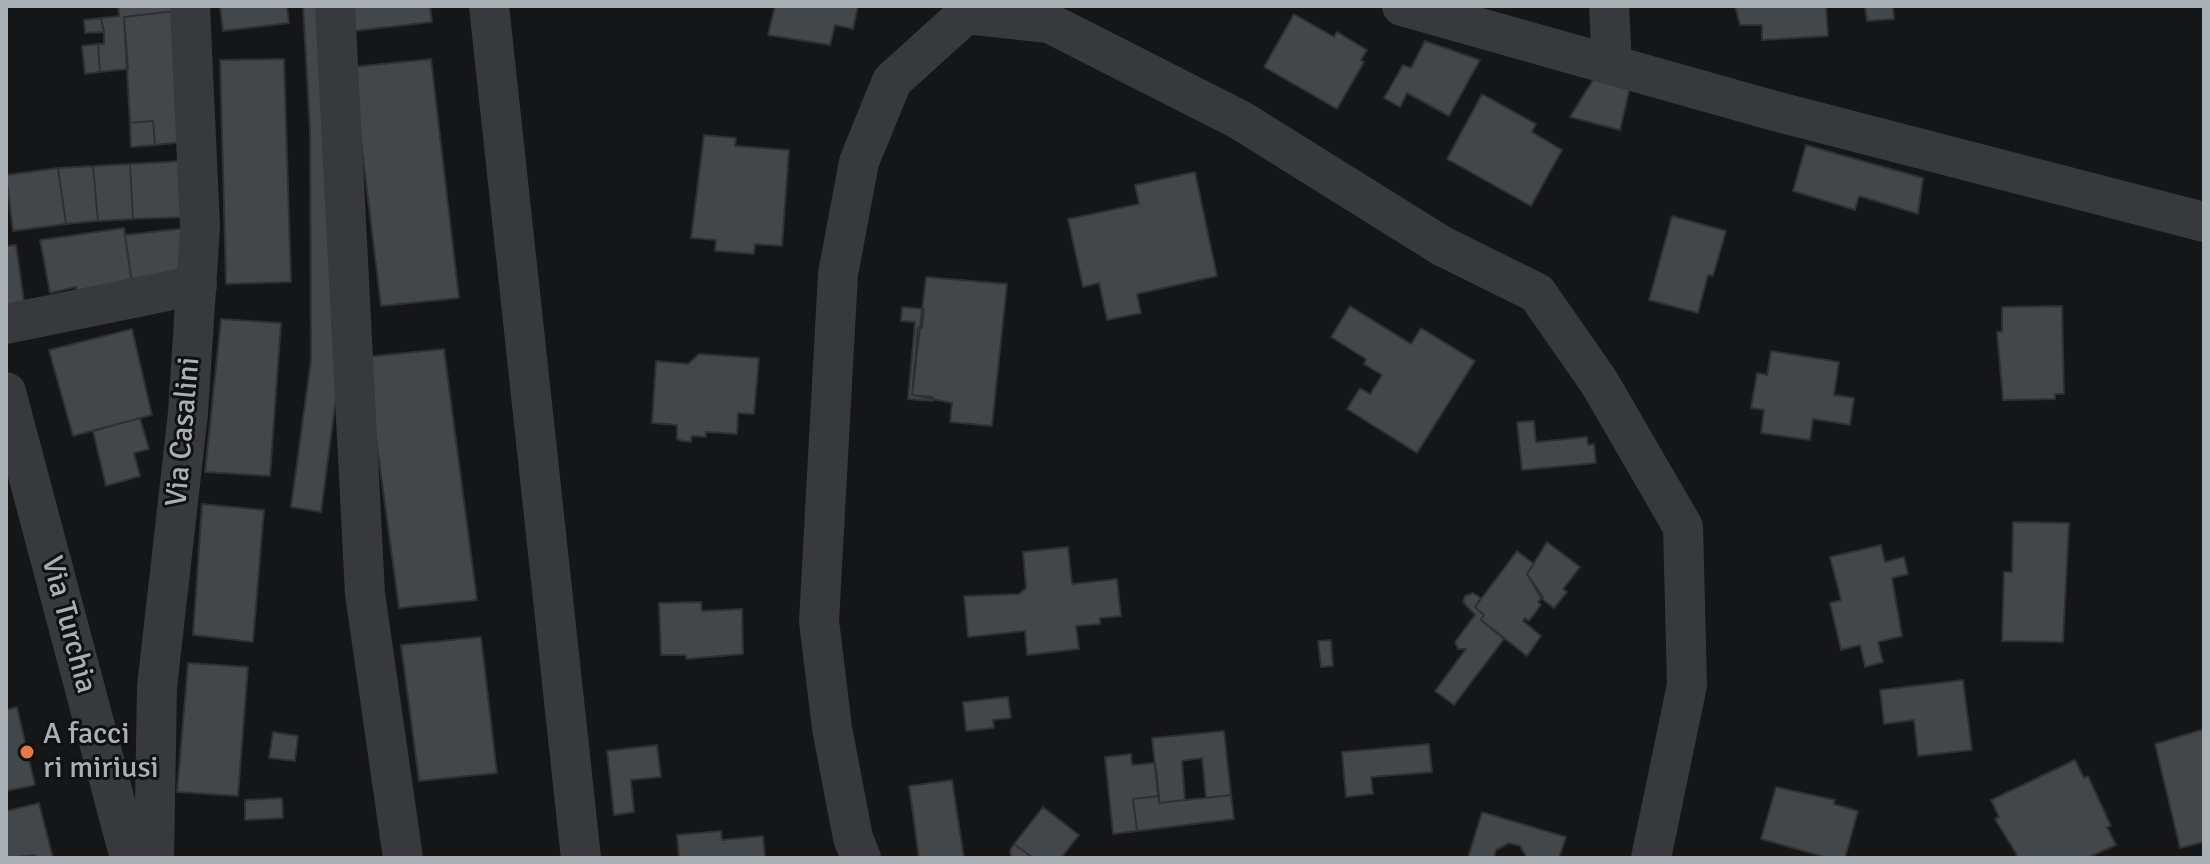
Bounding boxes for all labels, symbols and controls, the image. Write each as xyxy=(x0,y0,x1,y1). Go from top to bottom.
street label: Via Casalini xyxy=(160,356,208,508)
street label: Via Turchia xyxy=(32,553,104,697)
place label: A facci ri miriusi xyxy=(43,717,159,788)
marker: A facci ri miriusi xyxy=(18,743,36,761)

